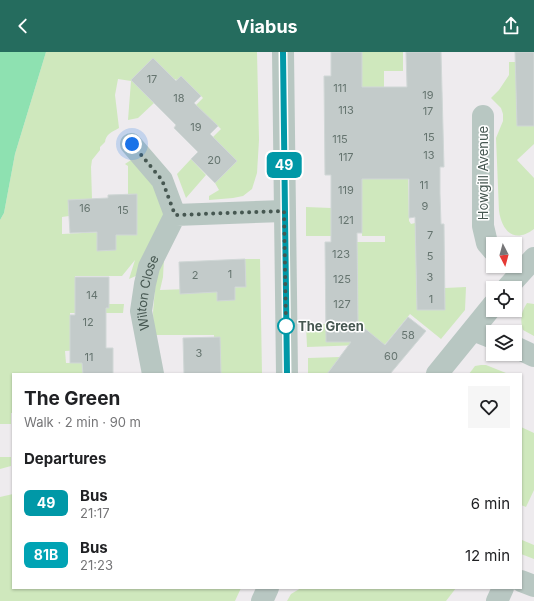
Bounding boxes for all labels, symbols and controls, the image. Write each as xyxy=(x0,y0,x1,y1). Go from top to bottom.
icon: back xyxy=(12,15,34,37)
icon: share xyxy=(500,15,522,37)
text: Viabus xyxy=(236,16,298,37)
house number: 17 xyxy=(147,72,157,86)
house number: 111 xyxy=(333,81,347,95)
house number: 19 xyxy=(422,88,434,102)
house number: 18 xyxy=(173,91,185,105)
house number: 113 xyxy=(338,103,354,117)
house number: 17 xyxy=(423,104,433,118)
house number: 19 xyxy=(190,120,202,134)
street label: Howgill Avenue xyxy=(475,126,491,220)
house number: 15 xyxy=(423,130,435,144)
house number: 115 xyxy=(332,132,348,146)
your location xyxy=(122,134,142,154)
house number: 13 xyxy=(423,148,435,162)
house number: 117 xyxy=(338,150,354,164)
line badge: 49 xyxy=(266,152,302,178)
house number: 20 xyxy=(207,153,221,167)
text: 49 xyxy=(275,156,293,173)
house number: 11 xyxy=(420,178,428,192)
house number: 119 xyxy=(338,183,354,197)
house number: 9 xyxy=(422,199,429,213)
house number: 16 xyxy=(79,201,91,215)
house number: 15 xyxy=(117,203,129,217)
house number: 121 xyxy=(338,213,354,227)
house number: 7 xyxy=(427,228,433,242)
north arrow xyxy=(486,237,522,273)
map controls xyxy=(486,237,522,361)
house number: 123 xyxy=(332,247,350,261)
house number: 5 xyxy=(427,249,434,263)
street label: Wilton Close xyxy=(133,252,162,332)
house number: 1 xyxy=(228,267,232,281)
house number: 2 xyxy=(192,268,198,282)
house number: 3 xyxy=(427,270,434,284)
house number: 125 xyxy=(333,272,351,286)
button: locate xyxy=(486,281,522,317)
house number: 14 xyxy=(86,288,98,302)
house number: 1 xyxy=(429,292,433,306)
house number: 127 xyxy=(333,297,351,311)
house number: 12 xyxy=(82,315,94,329)
marker: The Green xyxy=(277,317,295,335)
place label: The Green xyxy=(298,318,364,334)
button: layers xyxy=(486,325,522,361)
house number: 58 xyxy=(401,328,415,342)
house number: 3 xyxy=(196,346,203,360)
house number: 60 xyxy=(384,349,398,363)
house number: 11 xyxy=(85,350,93,364)
button: heart xyxy=(468,386,510,428)
text: The Green xyxy=(24,387,120,410)
text: Walk · 2 min · 90 m xyxy=(24,414,141,430)
text: Departures xyxy=(24,449,106,468)
text: Bus xyxy=(80,486,108,505)
text: 49 xyxy=(37,494,55,511)
text: 6 min xyxy=(471,494,510,513)
text: 21:17 xyxy=(80,505,110,521)
text: Bus xyxy=(80,538,108,557)
text: 81B xyxy=(34,546,58,563)
text: 12 min xyxy=(465,546,510,565)
text: 21:23 xyxy=(80,557,113,573)

